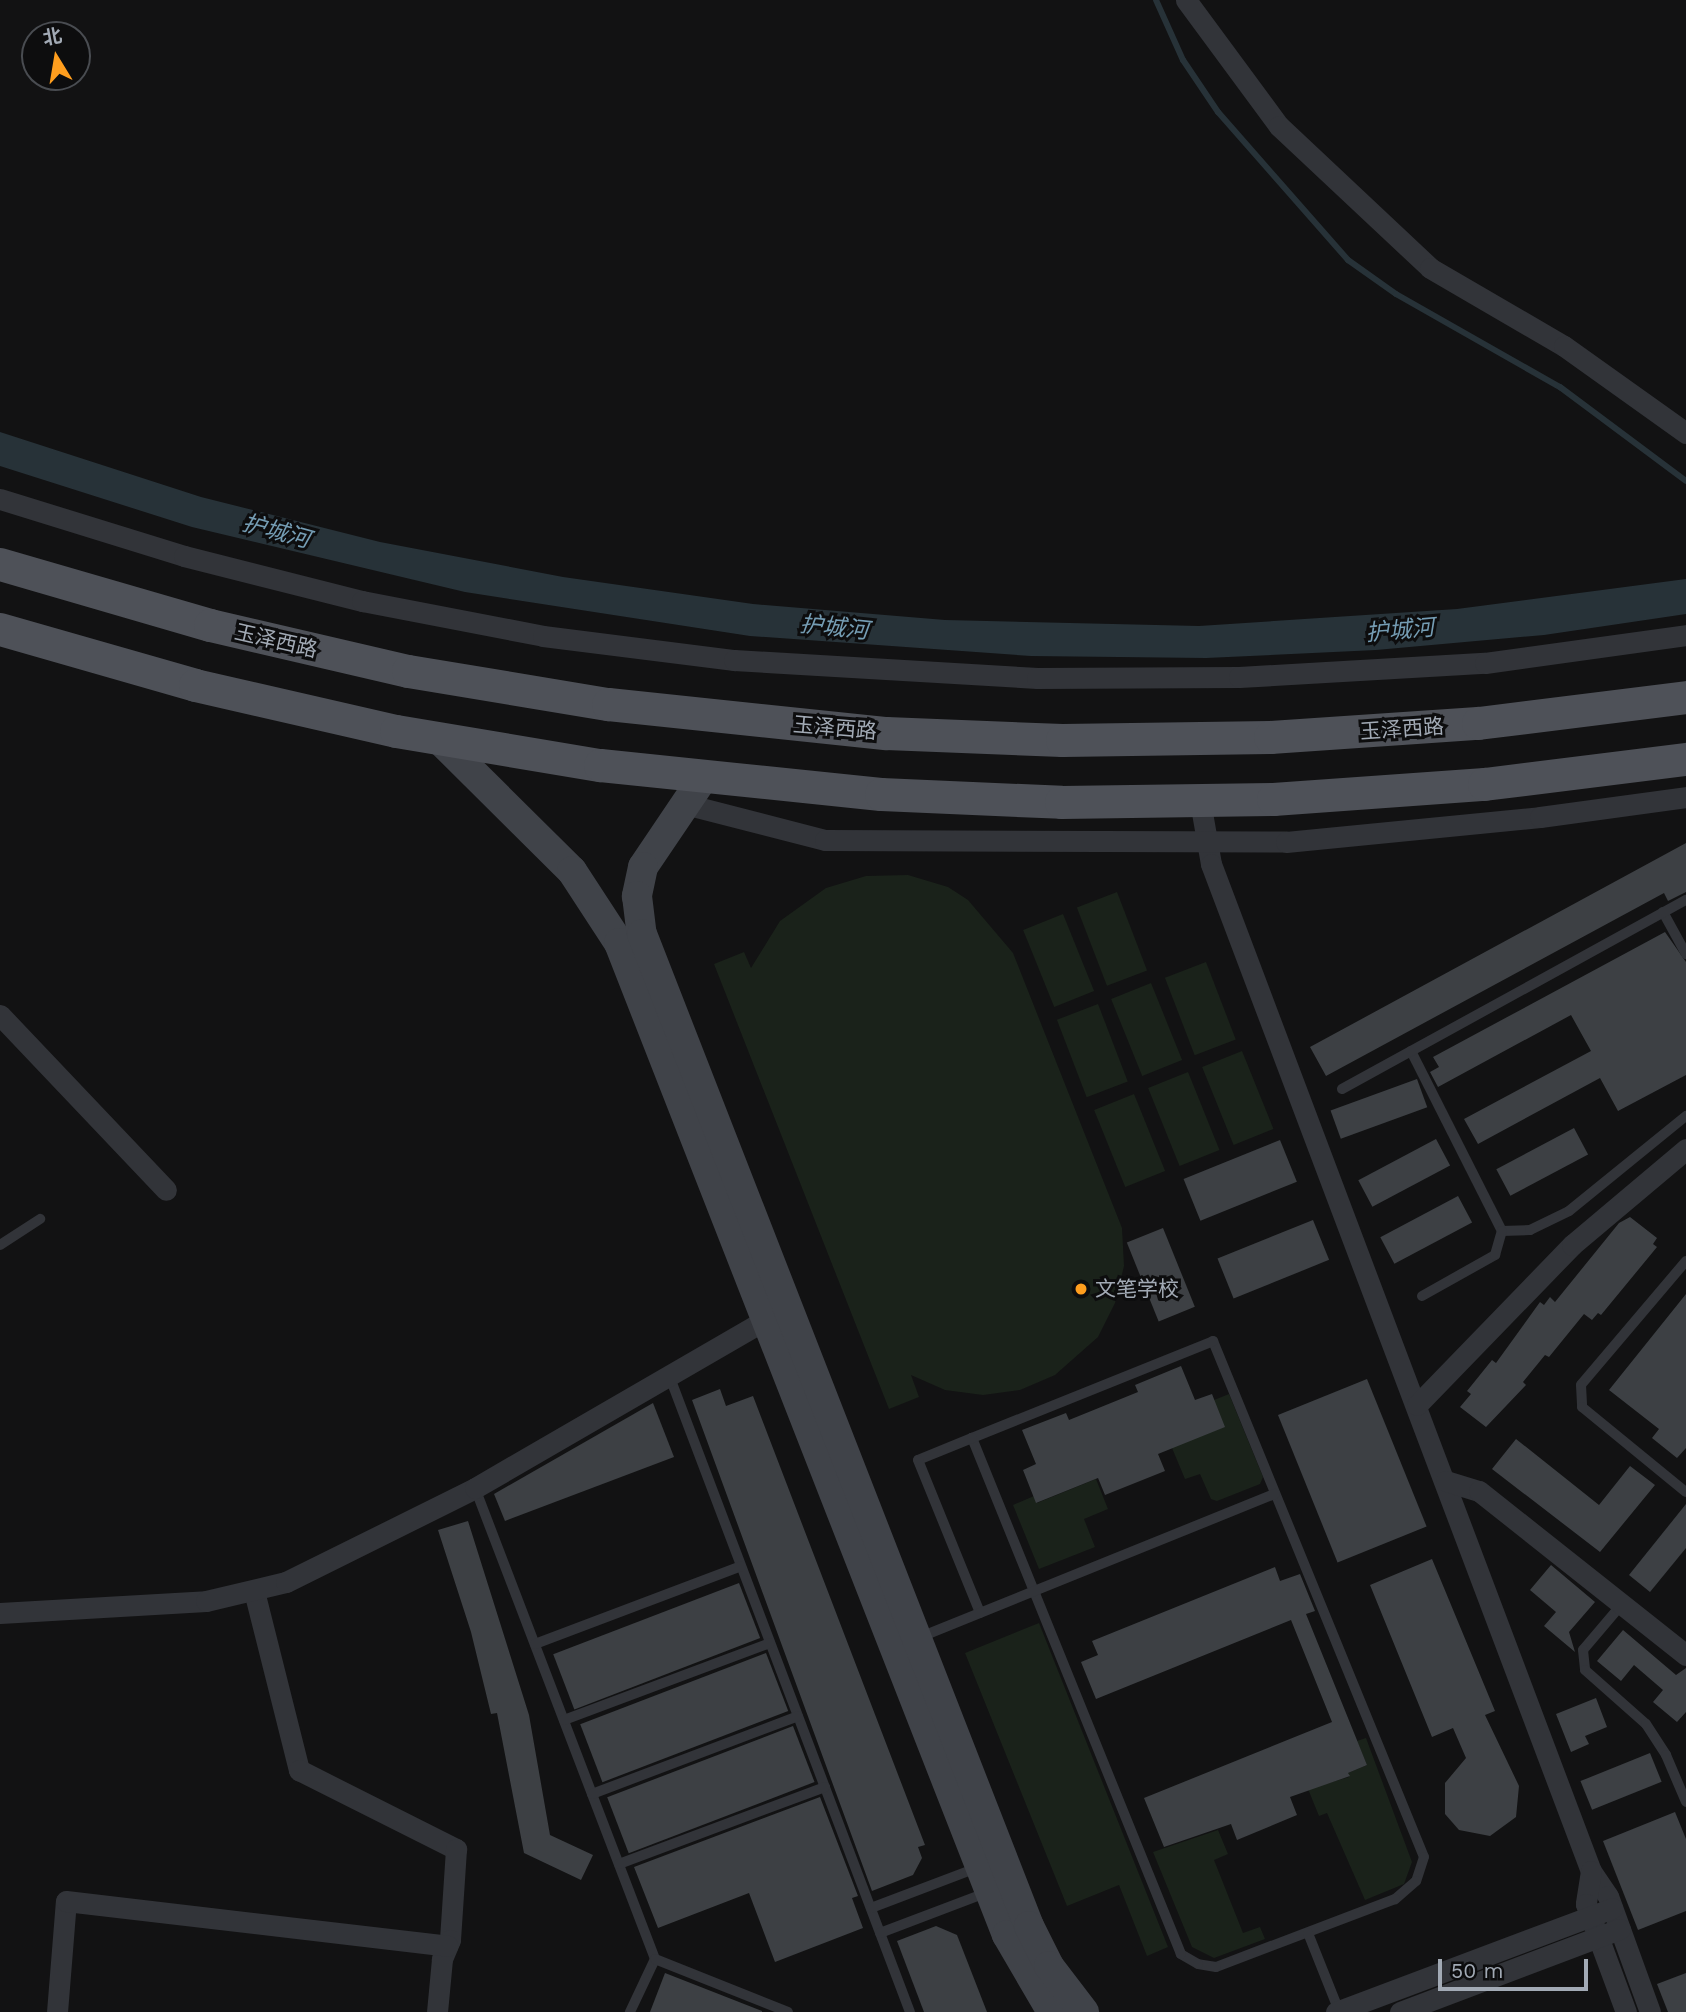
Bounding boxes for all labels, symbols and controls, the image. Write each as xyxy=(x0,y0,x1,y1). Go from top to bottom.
north arrow xyxy=(21,21,91,91)
text: 北 xyxy=(41,24,64,50)
water label: 护城河 xyxy=(239,510,313,554)
water label: 护城河 xyxy=(798,611,870,645)
water label: 护城河 xyxy=(1364,614,1436,648)
street label: 玉泽西路 xyxy=(232,619,320,663)
street label: 玉泽西路 xyxy=(792,712,878,744)
street label: 玉泽西路 xyxy=(1359,714,1445,744)
place label: 文笔学校 xyxy=(1095,1276,1179,1302)
marker: 文笔学校 xyxy=(1073,1281,1089,1297)
scale bar xyxy=(1441,1946,1592,1990)
text: 50 m xyxy=(1451,1958,1503,1983)

